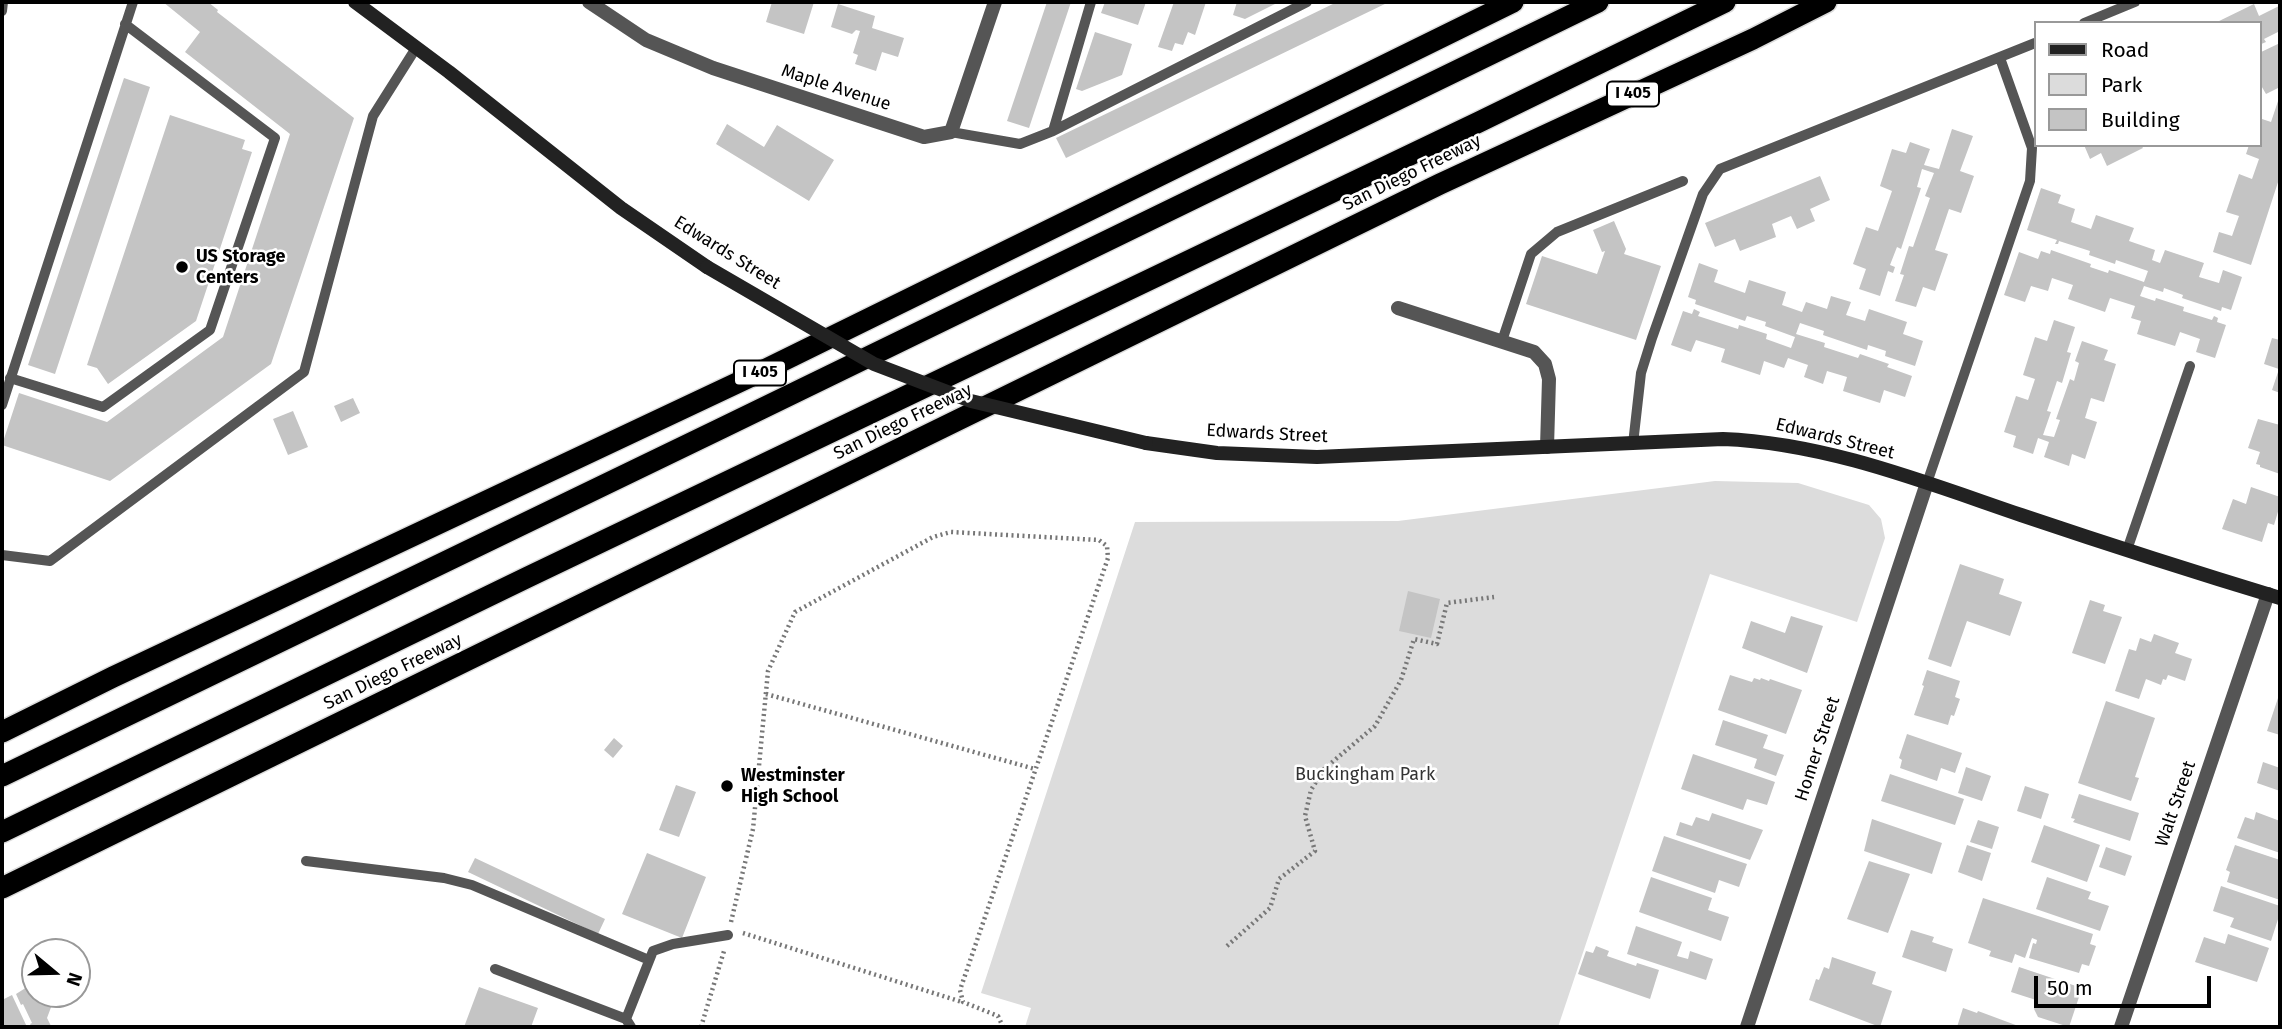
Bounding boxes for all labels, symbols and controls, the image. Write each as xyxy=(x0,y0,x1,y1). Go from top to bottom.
legend xyxy=(2034,21,2261,147)
text: Road xyxy=(2101,37,2149,63)
street label: Maple Avenue xyxy=(778,60,894,116)
text: Park xyxy=(2101,72,2142,98)
road number: I 405 xyxy=(1607,82,1659,106)
text: Building xyxy=(2101,107,2180,133)
street label: San Diego Freeway xyxy=(1339,130,1485,216)
street label: Edwards Street xyxy=(670,212,784,294)
place label: US Storage Centers xyxy=(196,246,285,288)
marker: US Storage Centers xyxy=(174,259,190,275)
road number: I 405 xyxy=(734,360,786,386)
street label: San Diego Freeway xyxy=(830,379,976,465)
street label: Edwards Street xyxy=(1773,414,1897,464)
street label: Edwards Street xyxy=(1206,420,1328,448)
street label: San Diego Freeway xyxy=(320,629,466,715)
street label: Homer Street xyxy=(1791,694,1845,804)
street label: Walt Street xyxy=(2151,758,2201,850)
park label: Buckingham Park xyxy=(1295,764,1435,786)
place label: Westminster High School xyxy=(741,765,845,808)
marker: Westminster High School xyxy=(719,778,735,794)
north arrow xyxy=(21,938,91,1008)
scale bar xyxy=(2037,962,2214,1006)
text: N xyxy=(62,970,87,989)
text: 50 m xyxy=(2047,975,2093,1001)

